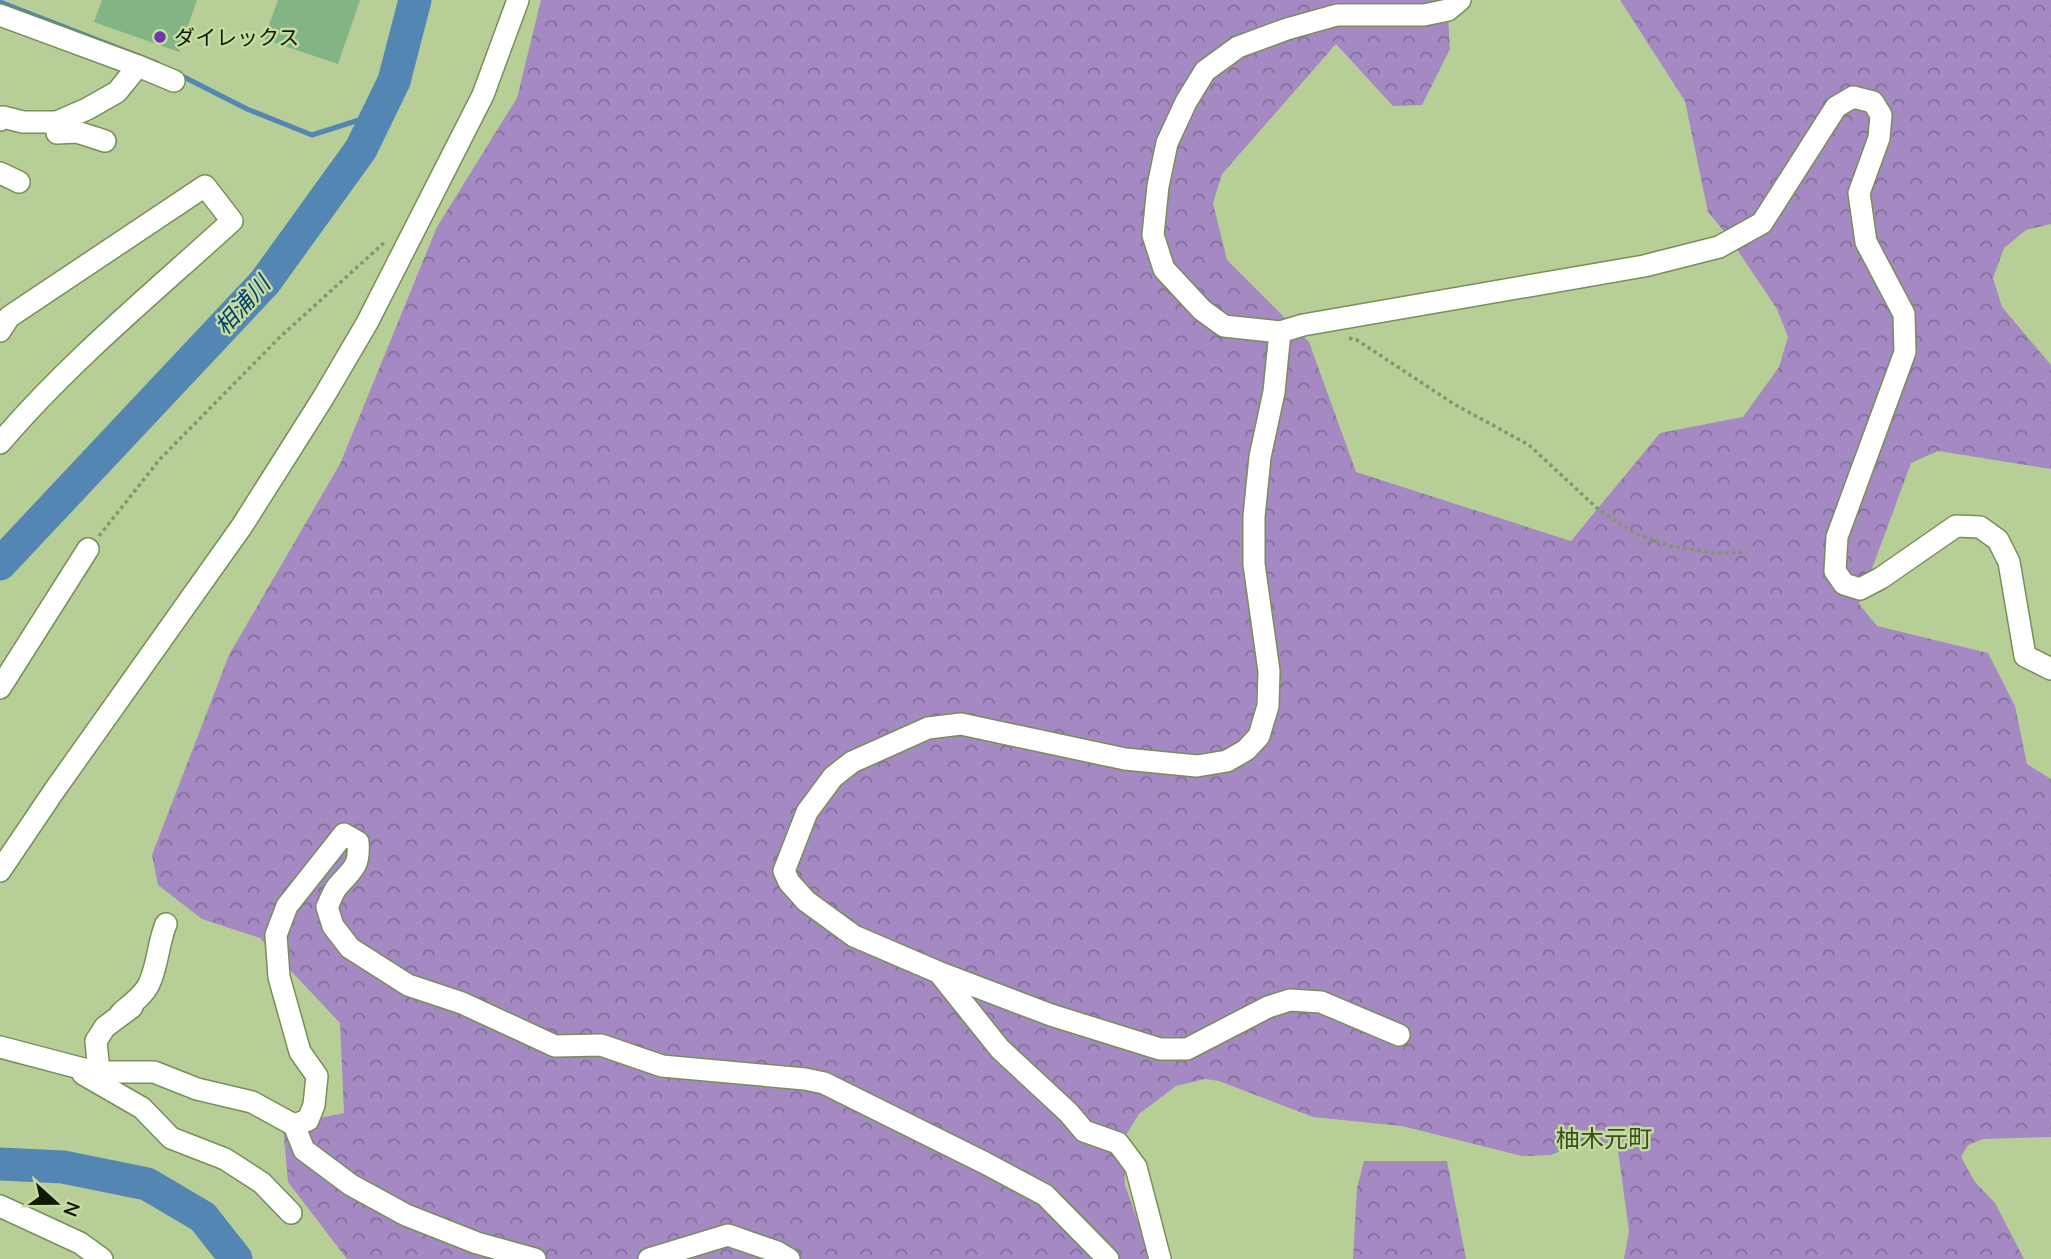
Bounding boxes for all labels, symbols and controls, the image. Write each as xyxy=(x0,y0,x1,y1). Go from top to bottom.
place label: ダイレックス xyxy=(174,24,299,50)
marker: ダイレックス xyxy=(152,29,168,45)
water label: 相浦川 xyxy=(208,267,278,340)
district label: 柚木元町 xyxy=(1556,1123,1652,1153)
north arrow xyxy=(21,1168,91,1238)
text: N xyxy=(58,1198,86,1220)

